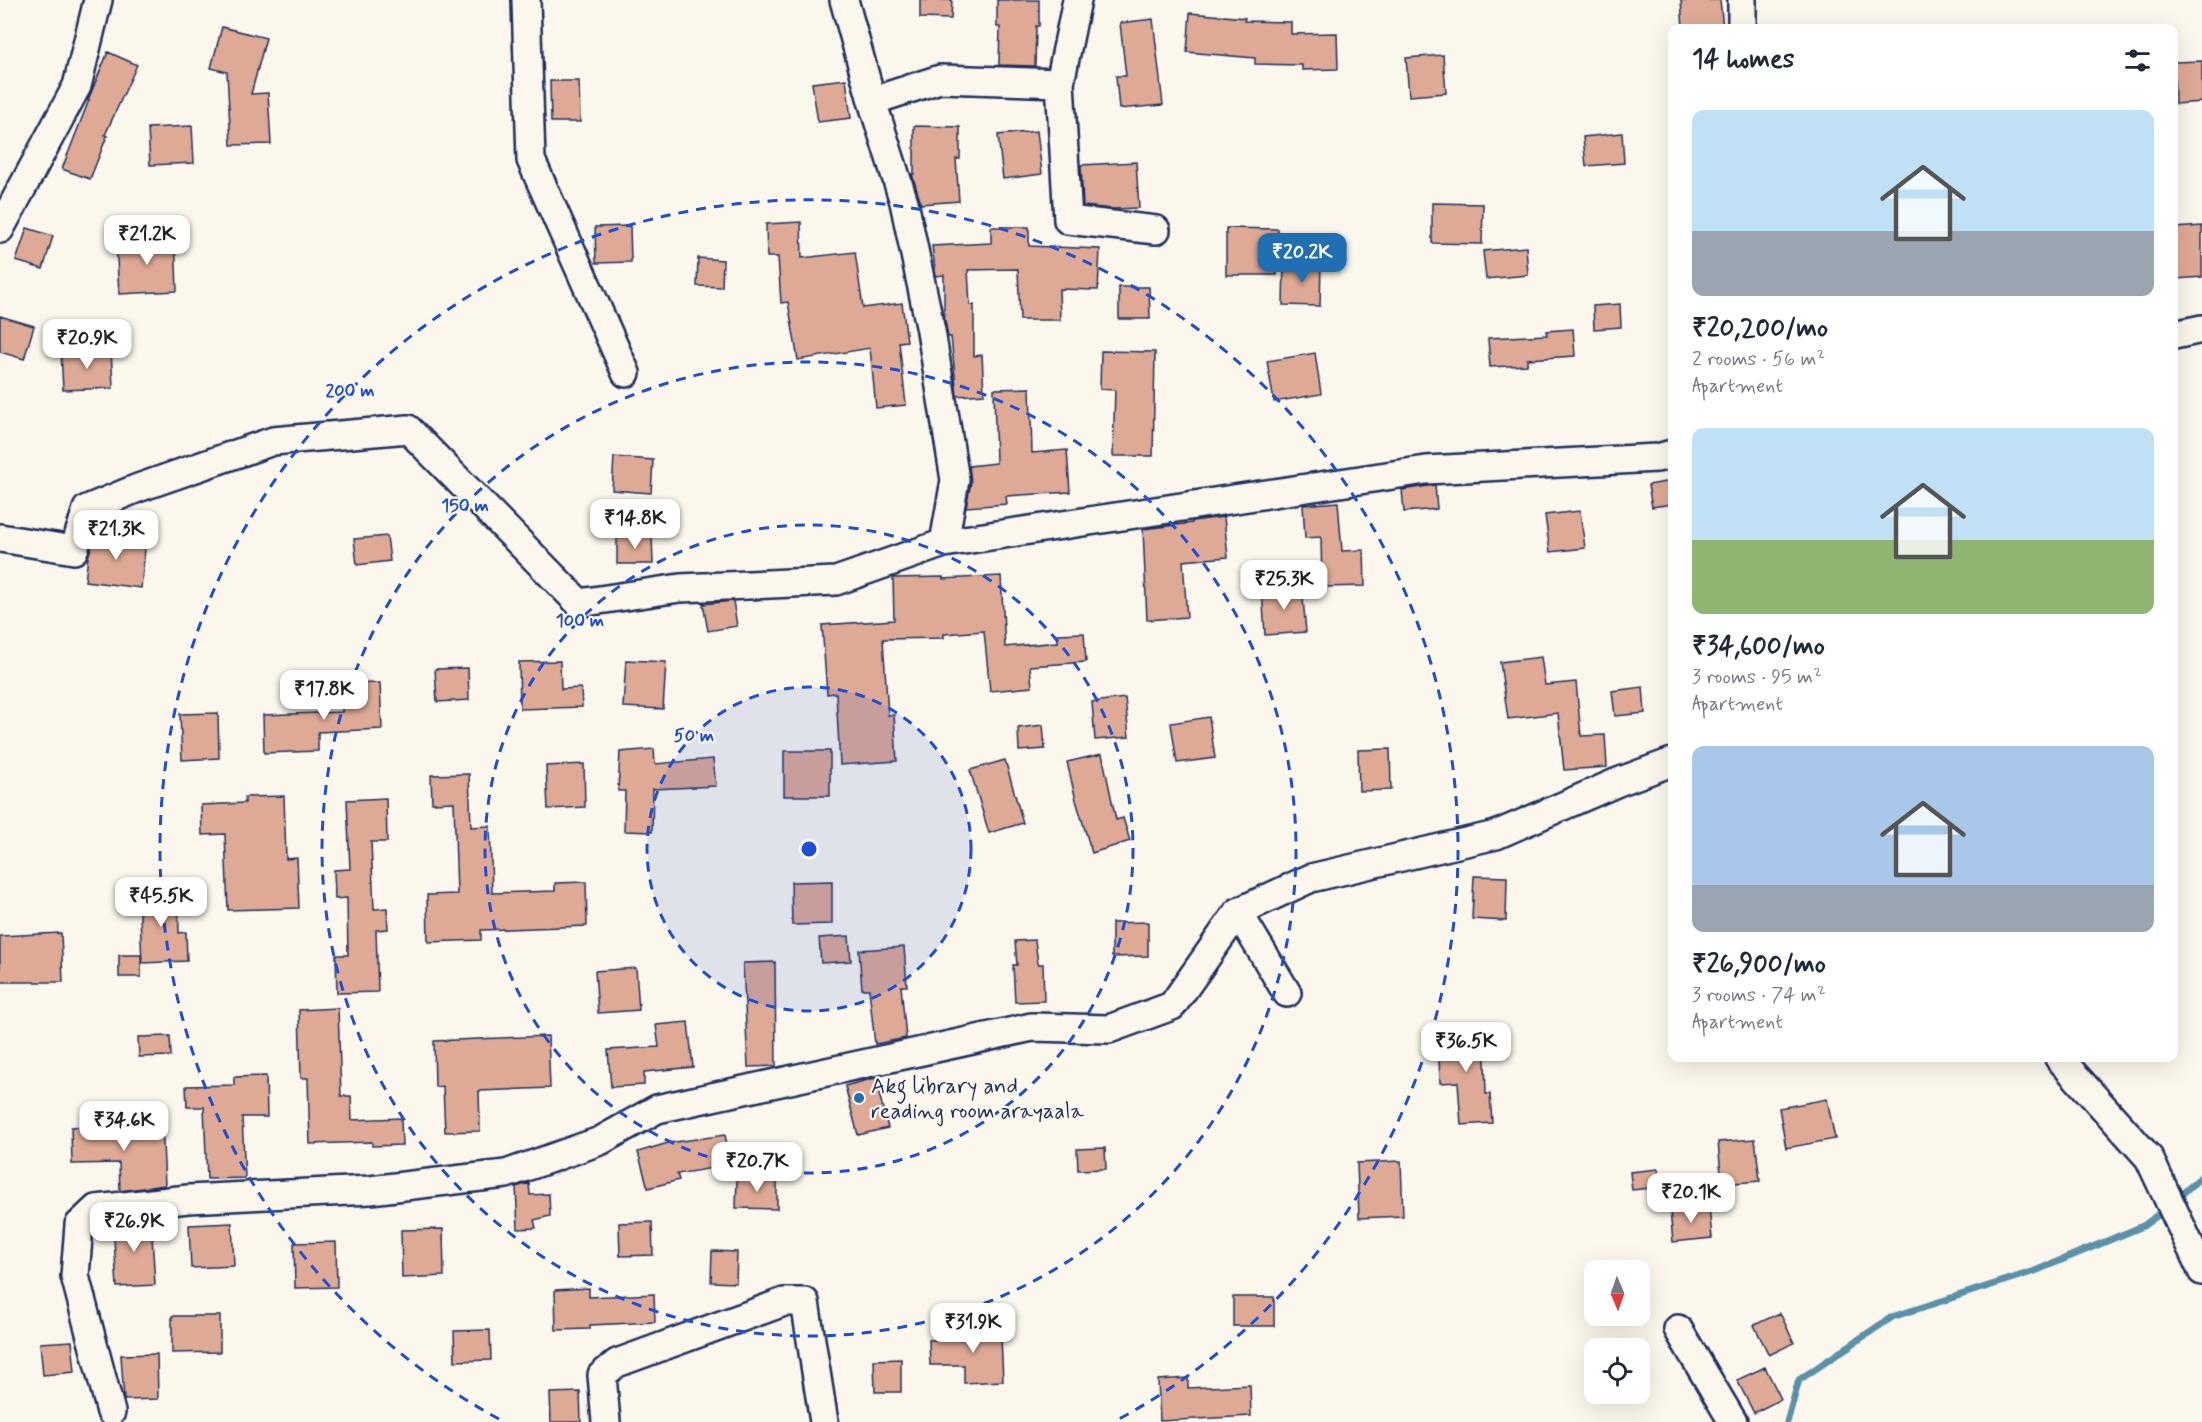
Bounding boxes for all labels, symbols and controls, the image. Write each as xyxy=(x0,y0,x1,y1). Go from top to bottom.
text: 14 homes xyxy=(1692,43,1794,77)
icon: filters xyxy=(2121,44,2154,77)
icon: home xyxy=(1869,149,1977,257)
pin: ₹21.2K xyxy=(98,215,196,266)
text: ₹21.2K xyxy=(118,221,176,248)
pin: ₹20.2K xyxy=(1253,233,1351,284)
text: ₹20.2K xyxy=(1272,239,1332,266)
text: ₹20,200/mo xyxy=(1692,312,1828,346)
pin: ₹20.9K xyxy=(38,319,136,370)
text: ₹20.9K xyxy=(57,325,117,352)
text: 2 rooms · 56 m² xyxy=(1692,346,1825,373)
text: Apartment xyxy=(1692,373,1783,400)
text: 200 m xyxy=(325,379,375,403)
icon: home xyxy=(1869,467,1977,575)
text: 150 m xyxy=(441,494,489,518)
pin: ₹14.8K xyxy=(586,499,684,550)
text: ₹14.8K xyxy=(604,505,666,532)
pin: ₹21.3K xyxy=(67,510,165,561)
text: ₹21.3K xyxy=(87,516,145,543)
pin: ₹25.3K xyxy=(1235,560,1333,611)
text: ₹25.3K xyxy=(1254,566,1314,593)
text: 100 m xyxy=(556,609,604,633)
text: ₹34,600/mo xyxy=(1692,630,1825,664)
text: 3 rooms · 95 m² xyxy=(1692,664,1822,691)
pin: ₹17.8K xyxy=(275,670,373,721)
text: ₹17.8K xyxy=(294,676,354,703)
text: Apartment xyxy=(1692,691,1783,718)
text: 50 m xyxy=(674,724,714,748)
icon: home xyxy=(1869,785,1977,893)
centre of rings xyxy=(799,839,819,859)
pin: ₹45.5K xyxy=(112,877,210,928)
text: ₹45.5K xyxy=(129,883,193,910)
text: ₹26,900/mo xyxy=(1692,948,1826,982)
text: 3 rooms · 74 m² xyxy=(1692,982,1826,1009)
text: Apartment xyxy=(1692,1009,1783,1036)
pin: ₹36.5K xyxy=(1417,1022,1515,1073)
text: ₹36.5K xyxy=(1435,1028,1497,1055)
place label: Akg library and reading room arayaala xyxy=(871,1073,1085,1127)
marker: Akg library and reading room arayaala xyxy=(852,1091,866,1105)
pin: ₹34.6K xyxy=(75,1101,173,1152)
text: ₹34.6K xyxy=(93,1107,155,1134)
pin: ₹20.7K xyxy=(708,1142,806,1193)
text: ₹20.7K xyxy=(725,1148,789,1175)
pin: ₹20.1K xyxy=(1642,1173,1740,1224)
text: ₹20.1K xyxy=(1661,1179,1721,1206)
pin: ₹26.9K xyxy=(85,1202,183,1253)
text: ₹26.9K xyxy=(104,1208,164,1235)
north arrow xyxy=(1584,1260,1650,1326)
map controls xyxy=(1584,1260,1650,1404)
pin: ₹31.9K xyxy=(924,1303,1022,1354)
text: ₹31.9K xyxy=(944,1309,1002,1336)
button: locate xyxy=(1584,1338,1650,1404)

